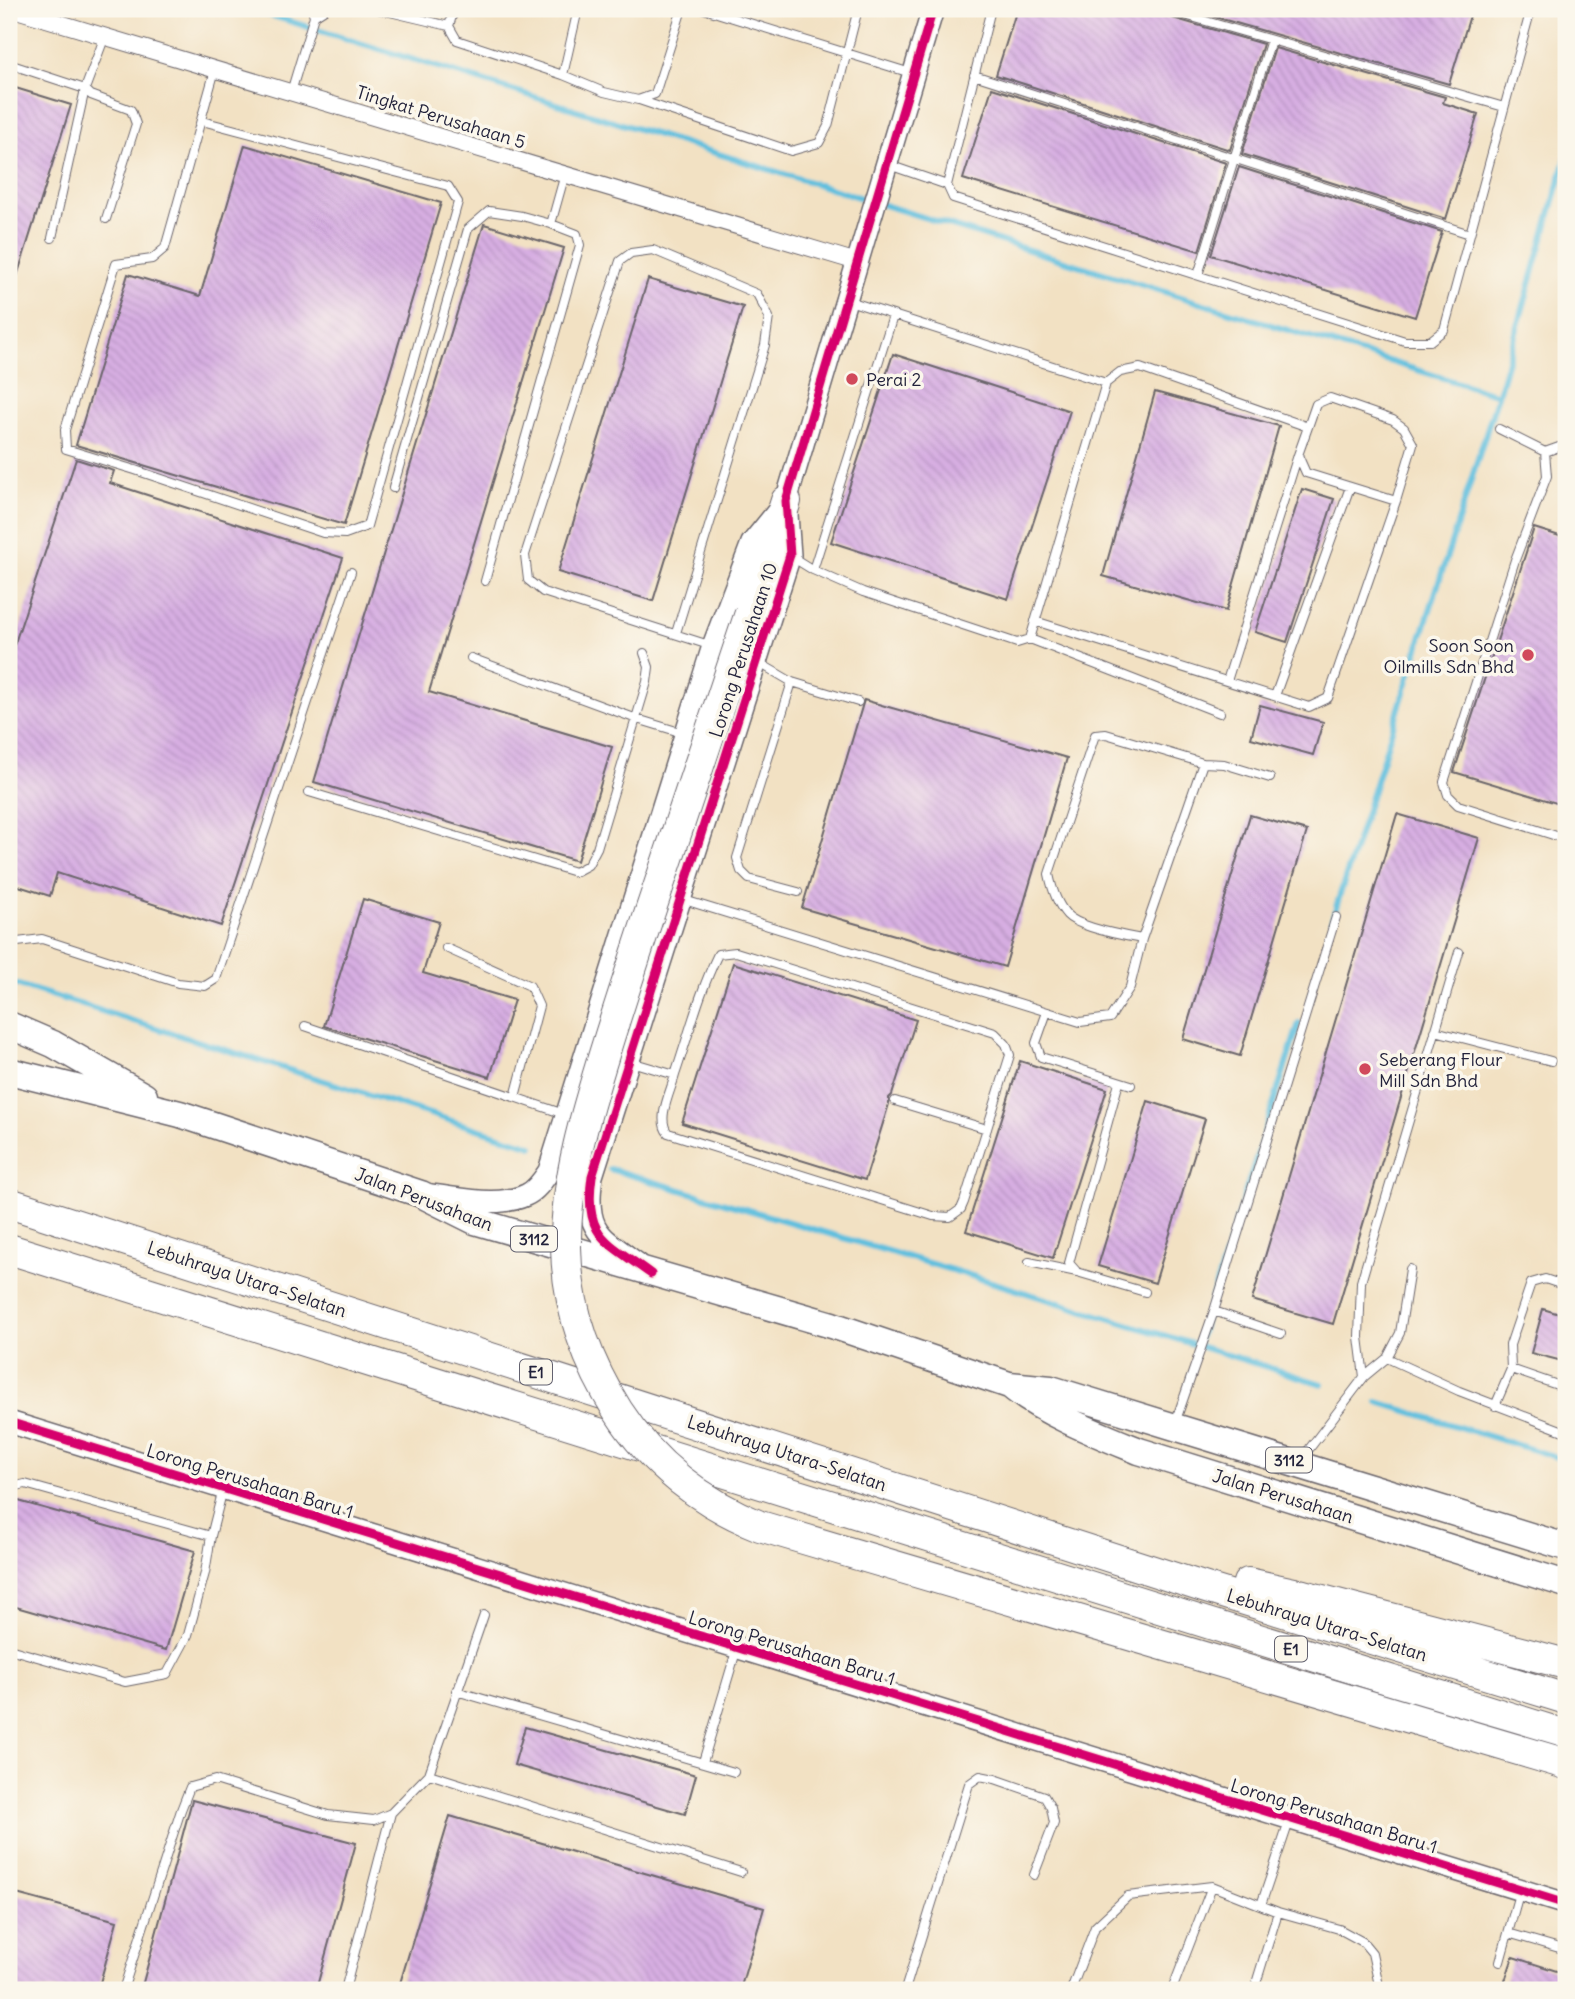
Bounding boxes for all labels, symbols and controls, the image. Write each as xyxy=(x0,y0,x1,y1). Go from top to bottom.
street label: Tingkat Perusahaan 5 xyxy=(354,80,528,154)
place label: Perai 2 xyxy=(866,368,922,391)
marker: Perai 2 xyxy=(844,371,860,387)
street label: Lorong Perusahaan 10 xyxy=(704,560,782,740)
place label: Soon Soon Oilmills Sdn Bhd xyxy=(1384,634,1514,678)
marker: Soon Soon Oilmills Sdn Bhd xyxy=(1520,647,1536,663)
place label: Seberang Flour Mill Sdn Bhd xyxy=(1379,1048,1503,1092)
marker: Seberang Flour Mill Sdn Bhd xyxy=(1357,1061,1373,1077)
street label: Jalan Perusahaan xyxy=(352,1162,496,1236)
road number: 3112 xyxy=(511,1226,557,1252)
street label: Lebuhraya Utara–Selatan xyxy=(144,1236,350,1322)
road number: E1 xyxy=(520,1360,552,1384)
street label: Lebuhraya Utara–Selatan xyxy=(684,1410,890,1496)
street label: Lorong Perusahaan Baru 1 xyxy=(144,1439,356,1523)
road number: 3112 xyxy=(1266,1448,1312,1472)
street label: Jalan Perusahaan xyxy=(1210,1464,1356,1528)
street label: Lebuhraya Utara–Selatan xyxy=(1224,1584,1430,1666)
street label: Lorong Perusahaan Baru 1 xyxy=(686,1606,898,1690)
road number: E1 xyxy=(1275,1637,1307,1662)
street label: Lorong Perusahaan Baru 1 xyxy=(1228,1774,1440,1858)

